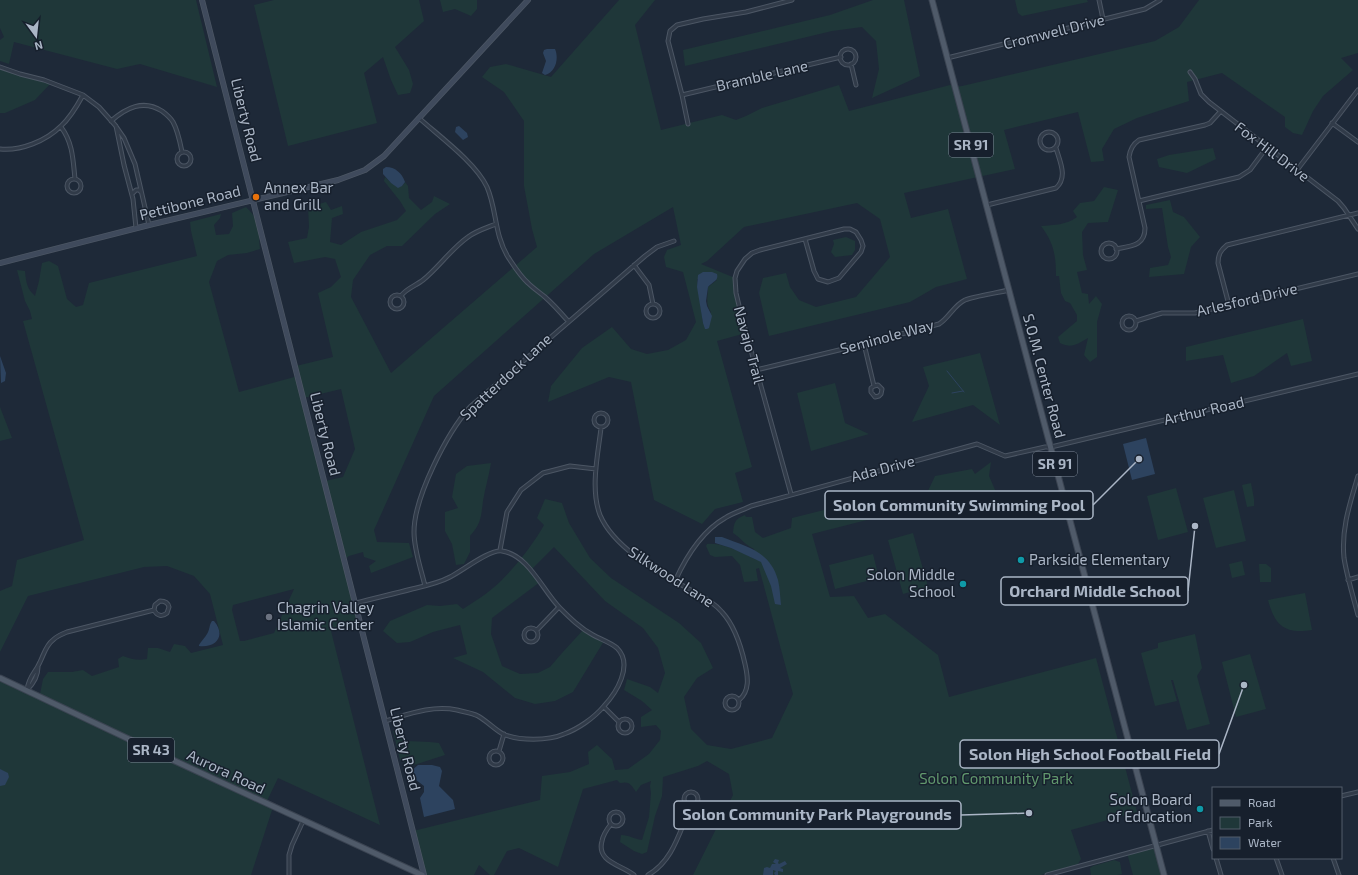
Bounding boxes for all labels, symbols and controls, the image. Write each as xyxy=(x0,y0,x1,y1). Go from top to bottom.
street label: Cromwell Drive xyxy=(1001,10,1106,52)
north arrow xyxy=(16,16,56,56)
text: N xyxy=(33,39,44,53)
street label: Bramble Lane xyxy=(714,56,810,94)
street label: Liberty Road xyxy=(228,76,266,163)
street label: Fox Hill Drive xyxy=(1232,117,1313,185)
road number: SR 91 xyxy=(949,133,993,157)
place label: Annex Bar and Grill xyxy=(264,178,334,213)
street label: Pettibone Road xyxy=(137,181,242,223)
marker: Annex Bar and Grill xyxy=(251,192,261,202)
street label: Arlesford Drive xyxy=(1195,279,1299,319)
street label: Navajo Trail xyxy=(730,304,769,386)
street label: S.O.M. Center Road xyxy=(1020,312,1070,440)
street label: Seminole Way xyxy=(838,315,936,357)
street label: Spatterdock Lane xyxy=(456,329,555,423)
street label: Liberty Road xyxy=(307,390,345,477)
street label: Arthur Road xyxy=(1162,392,1246,428)
street label: Ada Drive xyxy=(849,451,917,485)
road number: SR 91 xyxy=(1033,452,1077,476)
callout: Solon Community Swimming Pool xyxy=(825,491,1093,519)
text: Solon Community Swimming Pool xyxy=(833,495,1086,515)
street label: Silkwood Lane xyxy=(625,542,718,610)
place label: Parkside Elementary xyxy=(1029,550,1170,568)
marker: Parkside Elementary xyxy=(1016,555,1026,565)
place label: Solon Middle School xyxy=(866,565,956,600)
callout: Orchard Middle School xyxy=(1001,577,1188,605)
marker: Solon Middle School xyxy=(958,579,968,589)
text: Orchard Middle School xyxy=(1009,581,1181,600)
place label: Chagrin Valley Islamic Center xyxy=(277,598,374,633)
marker: Chagrin Valley Islamic Center xyxy=(264,612,274,622)
street label: Liberty Road xyxy=(387,705,425,792)
road number: SR 43 xyxy=(128,738,174,762)
callout: Solon High School Football Field xyxy=(960,740,1219,768)
text: Solon High School Football Field xyxy=(969,744,1211,763)
street label: Aurora Road xyxy=(184,745,268,797)
park label: Solon Community Park xyxy=(919,769,1073,787)
legend xyxy=(1212,787,1342,859)
place label: Solon Board of Education xyxy=(1107,790,1192,825)
text: Road xyxy=(1248,795,1276,809)
callout: Solon Community Park Playgrounds xyxy=(674,801,961,829)
text: Solon Community Park Playgrounds xyxy=(682,804,952,824)
marker: Solon Board of Education xyxy=(1195,804,1205,814)
text: Park xyxy=(1248,815,1273,829)
text: Water xyxy=(1248,835,1282,849)

